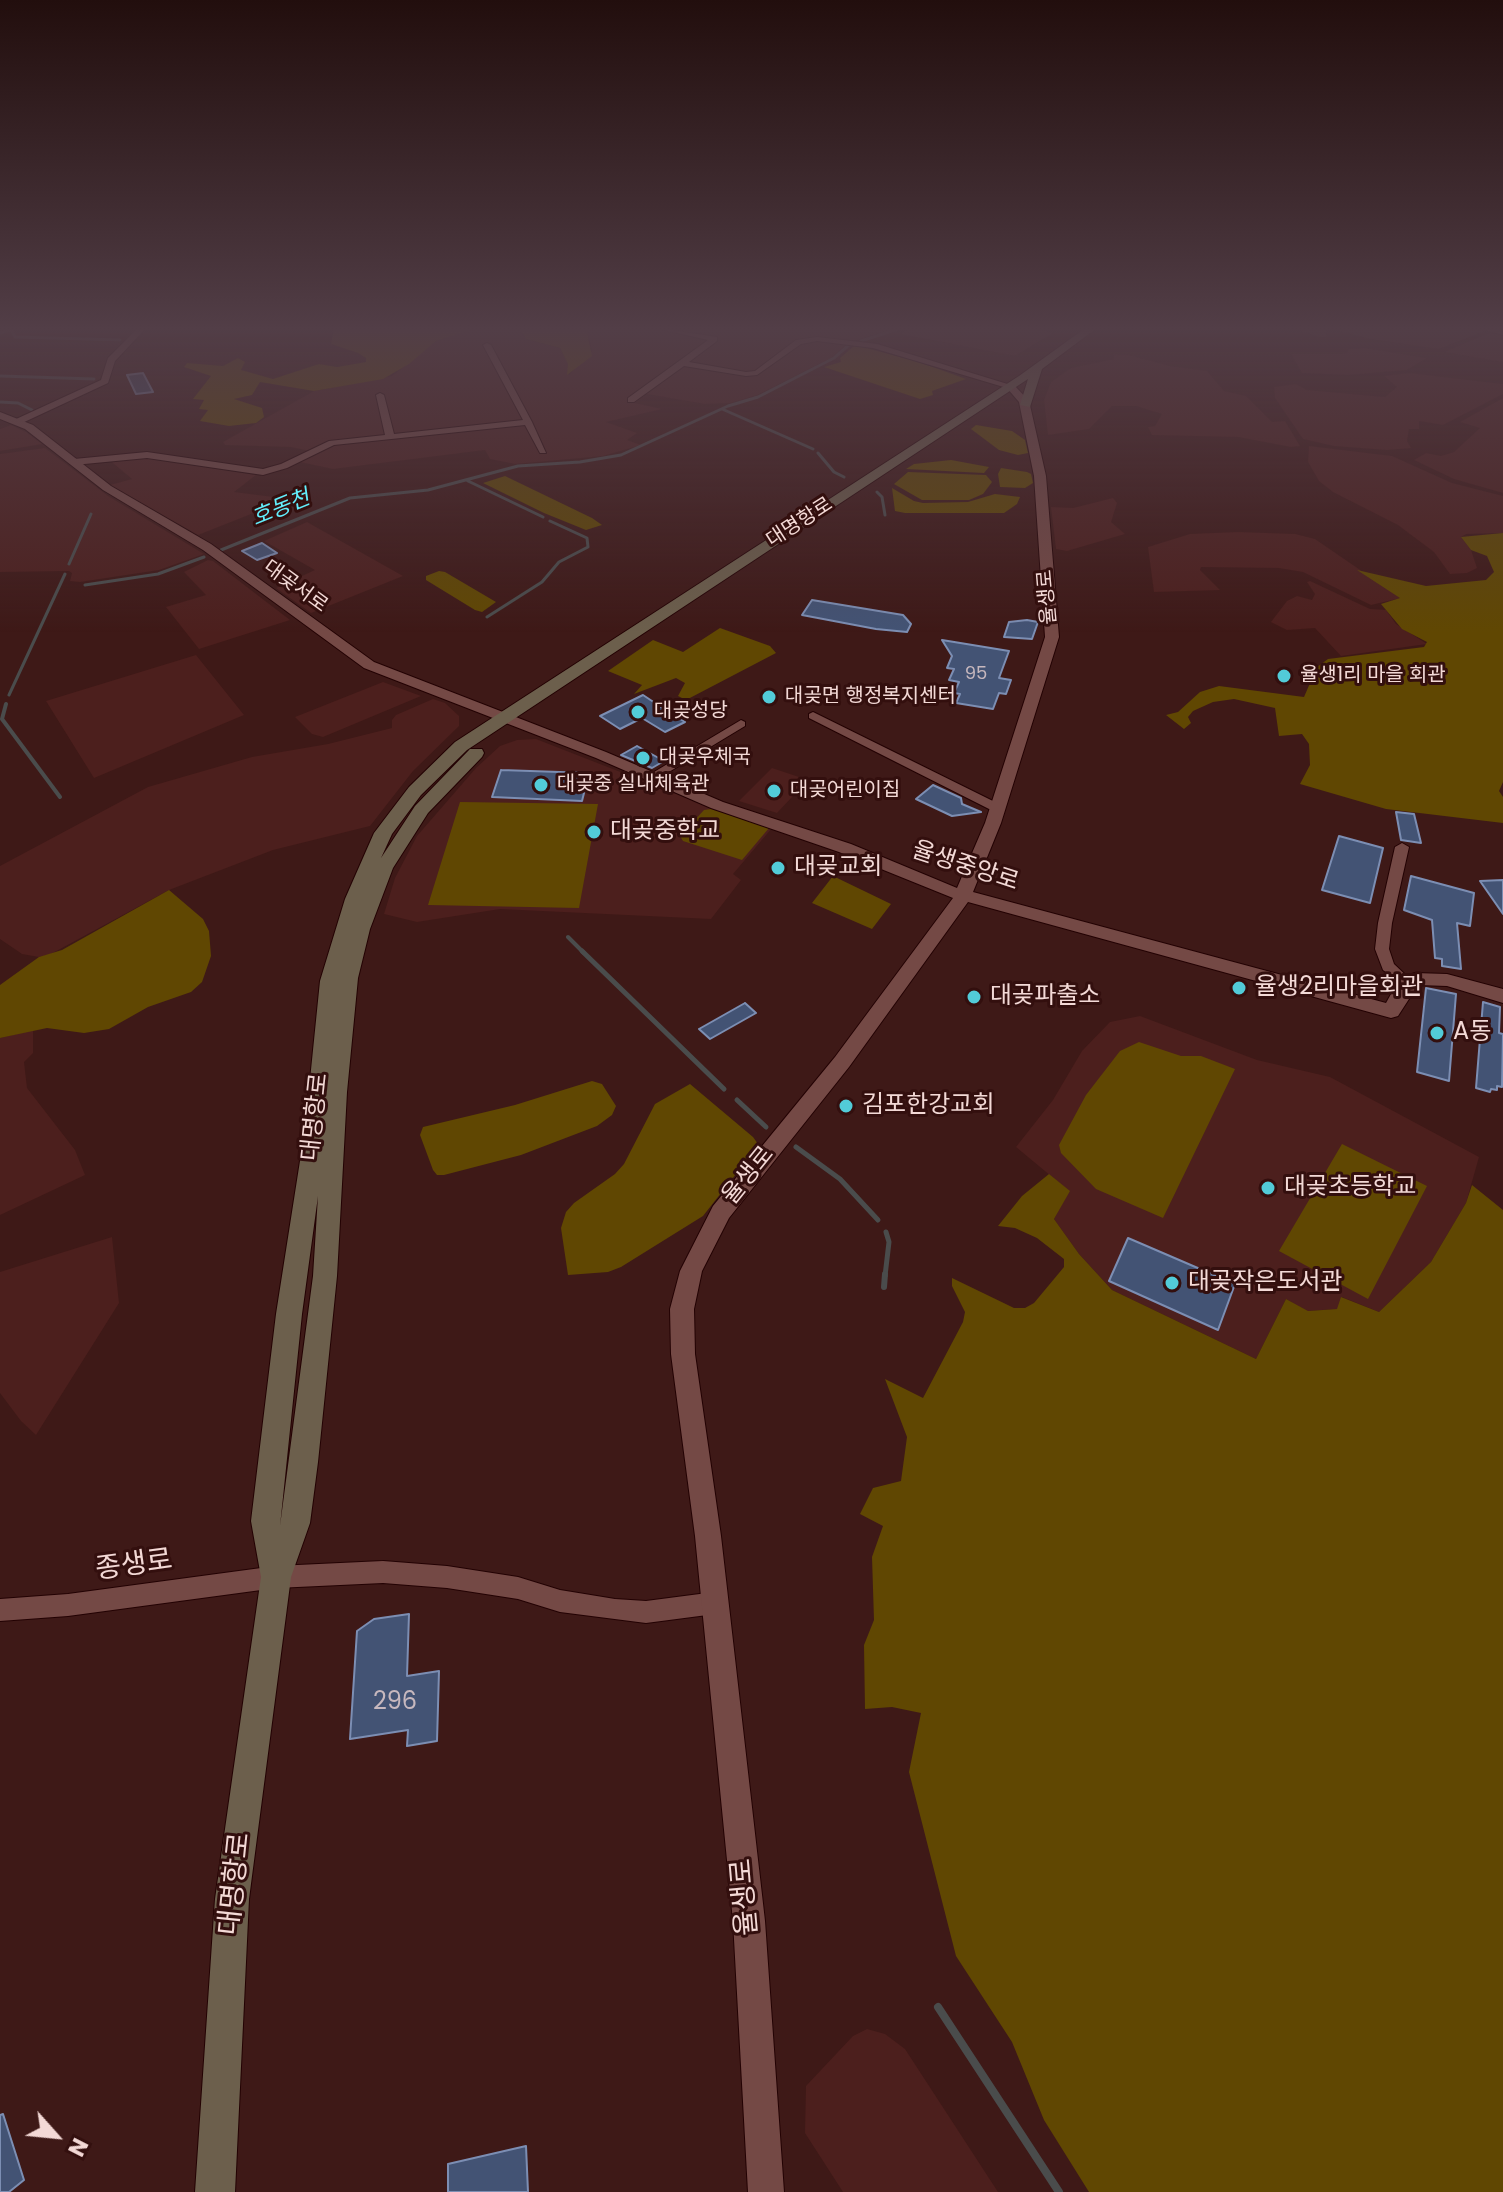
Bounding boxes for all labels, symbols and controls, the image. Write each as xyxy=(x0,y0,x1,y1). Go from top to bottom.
water label: 호동천 xyxy=(248,485,314,533)
street label: 대명항로 xyxy=(763,493,837,553)
street label: 대곶서로 xyxy=(258,556,332,618)
street label: 율생로 xyxy=(1034,568,1062,626)
house number: 95 xyxy=(965,663,987,685)
place label: 율생1리 마을 회관 xyxy=(1300,664,1446,688)
marker: 율생1리 마을 회관 xyxy=(1275,667,1293,685)
place label: 대곶면 행정복지센터 xyxy=(785,685,956,709)
marker: 대곶면 행정복지센터 xyxy=(760,688,778,706)
place label: 대곶성당 xyxy=(654,700,728,724)
marker: 대곶성당 xyxy=(629,703,647,721)
place label: 대곶우체국 xyxy=(659,746,751,770)
marker: 대곶우체국 xyxy=(634,749,652,767)
place label: 대곶중 실내체육관 xyxy=(557,773,710,797)
marker: 대곶중 실내체육관 xyxy=(532,776,550,794)
place label: 대곶어린이집 xyxy=(790,779,900,803)
marker: 대곶어린이집 xyxy=(765,782,783,800)
place label: 대곶중학교 xyxy=(610,818,720,846)
marker: 대곶중학교 xyxy=(585,823,603,841)
street label: 율생중앙로 xyxy=(908,836,1022,898)
place label: 대곶교회 xyxy=(794,854,882,882)
marker: 대곶교회 xyxy=(769,859,787,877)
place label: 율생2리마을회관 xyxy=(1255,974,1423,1002)
marker: 율생2리마을회관 xyxy=(1230,979,1248,997)
place label: 대곶파출소 xyxy=(990,983,1100,1011)
marker: 대곶파출소 xyxy=(965,988,983,1006)
place label: A동 xyxy=(1453,1019,1491,1047)
marker: A동 xyxy=(1428,1024,1446,1042)
street label: 대명항로 xyxy=(297,1072,335,1162)
place label: 김포한강교회 xyxy=(862,1092,994,1120)
marker: 김포한강교회 xyxy=(837,1097,855,1115)
street label: 율생로 xyxy=(717,1141,781,1211)
place label: 대곶초등학교 xyxy=(1284,1174,1416,1202)
marker: 대곶초등학교 xyxy=(1259,1179,1277,1197)
place label: 대곶작은도서관 xyxy=(1188,1269,1343,1297)
marker: 대곶작은도서관 xyxy=(1163,1274,1181,1292)
street label: 종생로 xyxy=(93,1544,175,1588)
house number: 296 xyxy=(373,1689,417,1717)
street label: 대명항로 xyxy=(214,1831,258,1937)
street label: 율생로 xyxy=(726,1857,766,1937)
north arrow xyxy=(16,2096,96,2176)
text: N xyxy=(60,2133,95,2162)

